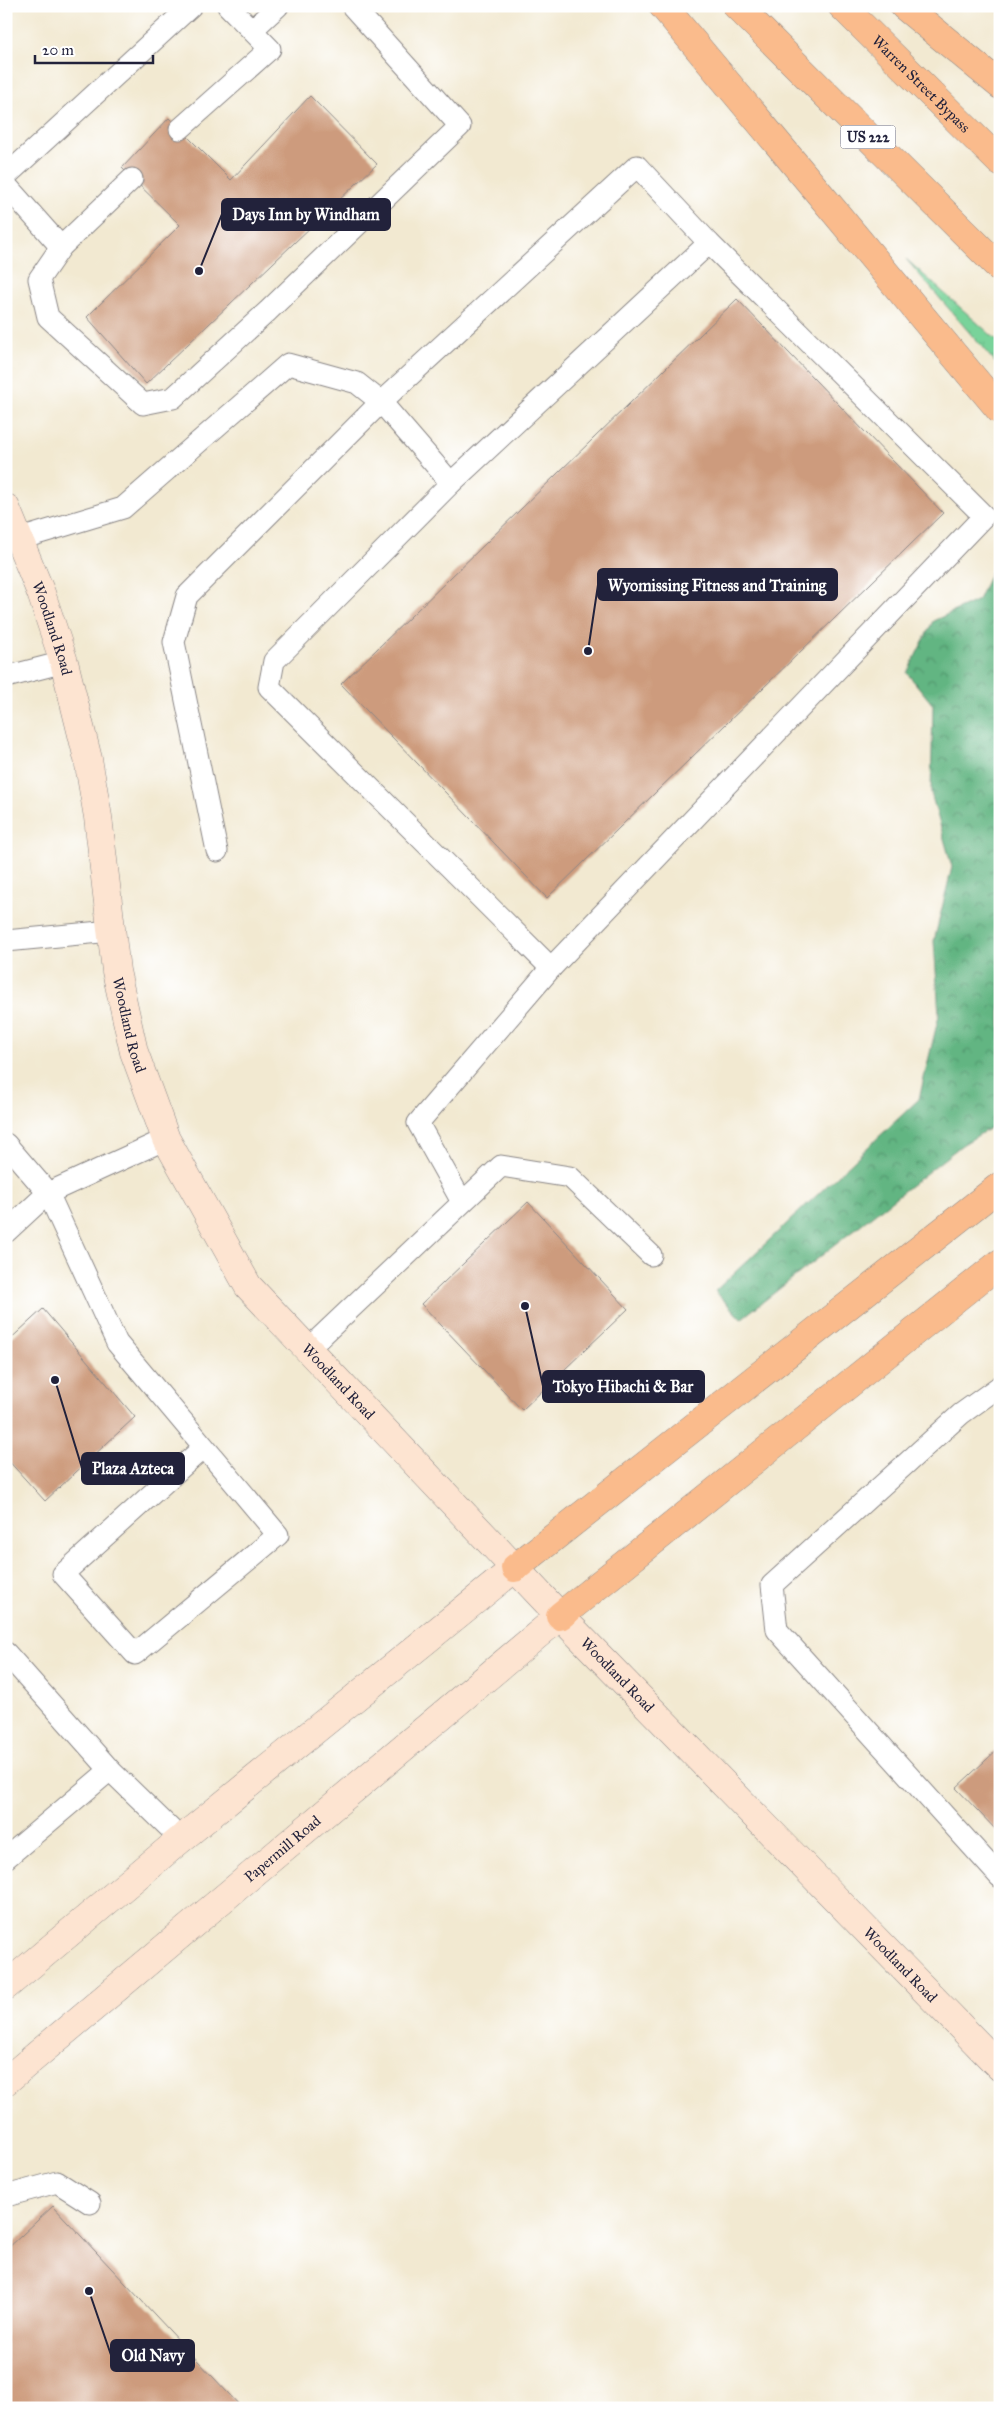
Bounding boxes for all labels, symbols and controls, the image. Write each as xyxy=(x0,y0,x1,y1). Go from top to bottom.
scale bar xyxy=(35,32,152,64)
street label: Warren Street Bypass xyxy=(868,32,974,136)
text: 20 m xyxy=(42,41,74,59)
road number: US 222 xyxy=(840,125,896,148)
callout: Days Inn by Windham xyxy=(222,199,390,230)
text: Days Inn by Windham xyxy=(232,205,380,225)
callout: Wyomissing Fitness and Training xyxy=(598,569,837,600)
text: Wyomissing Fitness and Training xyxy=(608,576,827,596)
street label: Woodland Road xyxy=(28,579,76,677)
street label: Woodland Road xyxy=(109,975,150,1076)
street label: Woodland Road xyxy=(298,1340,379,1424)
callout: Tokyo Hibachi & Bar xyxy=(543,1371,704,1402)
text: Tokyo Hibachi & Bar xyxy=(552,1377,694,1397)
callout: Plaza Azteca xyxy=(82,1453,184,1484)
text: Plaza Azteca xyxy=(92,1459,175,1478)
street label: Woodland Road xyxy=(577,1634,658,1717)
street label: Papermill Road xyxy=(241,1811,325,1886)
street label: Woodland Road xyxy=(860,1924,941,2006)
callout: Old Navy xyxy=(111,2340,194,2371)
text: Old Navy xyxy=(121,2346,186,2366)

